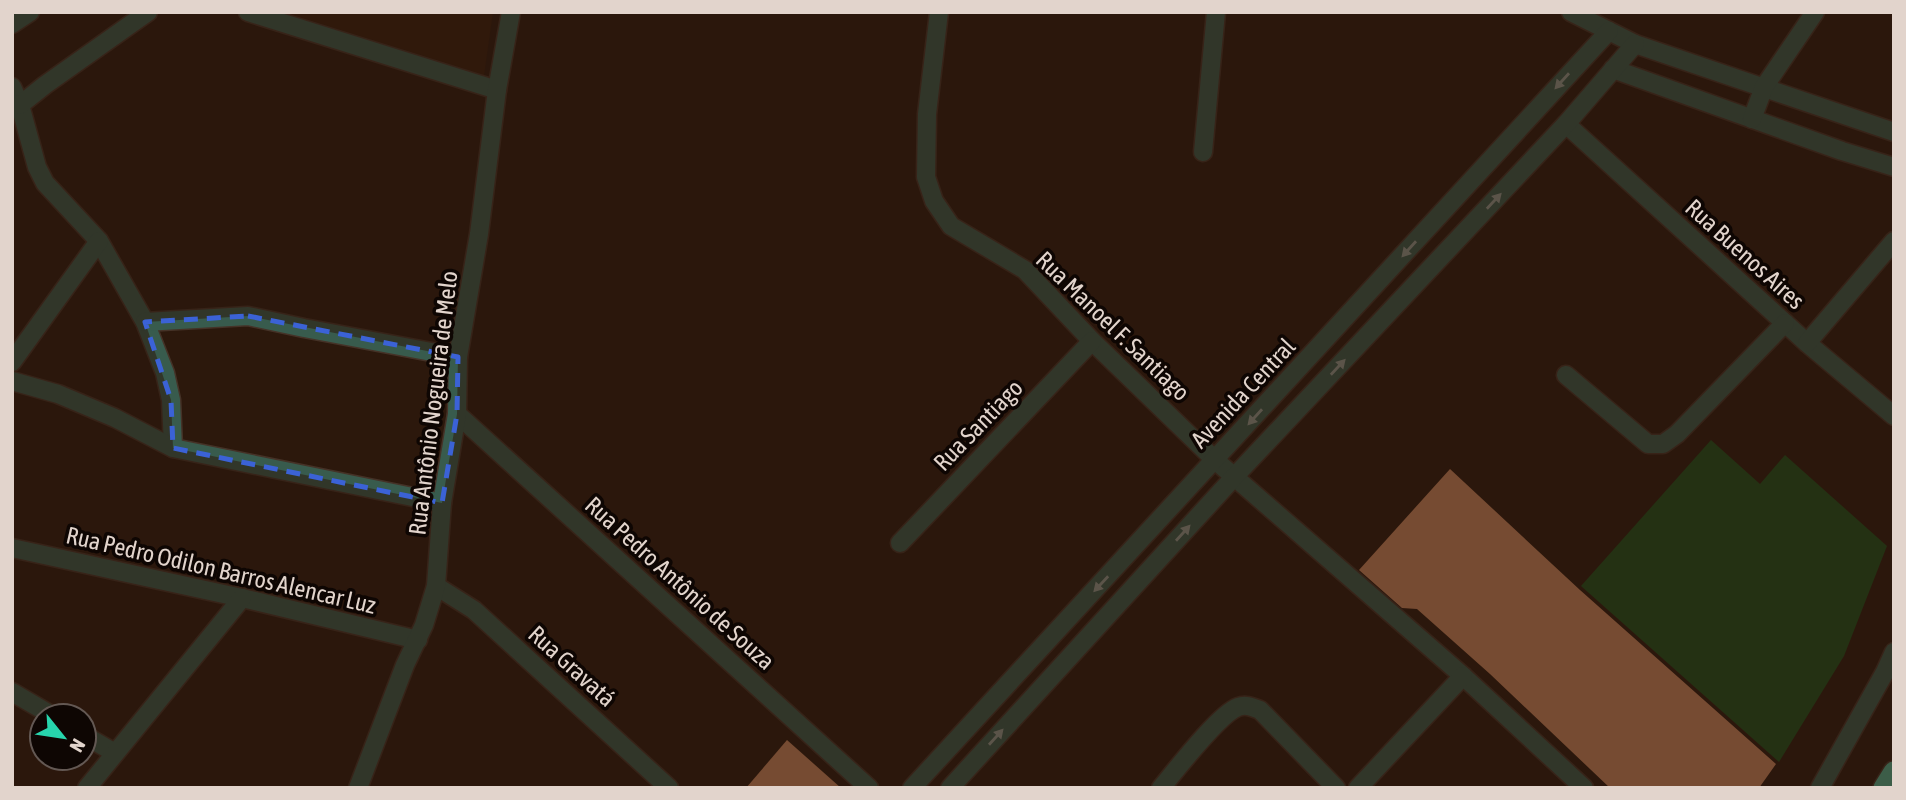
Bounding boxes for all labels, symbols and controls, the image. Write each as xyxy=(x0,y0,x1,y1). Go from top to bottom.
one-way arrow xyxy=(1555,72,1571,89)
one-way arrow xyxy=(1485,193,1501,210)
street label: Rua Buenos Aires xyxy=(1680,194,1810,314)
one-way arrow xyxy=(1401,240,1417,258)
street label: Rua Manoel F. Santiago xyxy=(1031,246,1195,406)
street label: Rua Antônio Nogueira de Melo xyxy=(403,269,463,537)
street label: Avenida Central xyxy=(1186,332,1301,453)
one-way arrow xyxy=(1329,359,1345,376)
street label: Rua Santiago xyxy=(928,374,1028,476)
one-way arrow xyxy=(1247,408,1263,426)
street label: Rua Pedro Antônio de Souza xyxy=(580,491,780,675)
street label: Rua Pedro Odilon Barros Alencar Luz xyxy=(64,521,379,619)
one-way arrow xyxy=(1175,524,1191,542)
one-way arrow xyxy=(1093,575,1109,593)
street label: Rua Gravatá xyxy=(523,620,621,712)
north arrow xyxy=(28,702,98,772)
one-way arrow xyxy=(988,729,1004,746)
text: N xyxy=(65,735,90,756)

